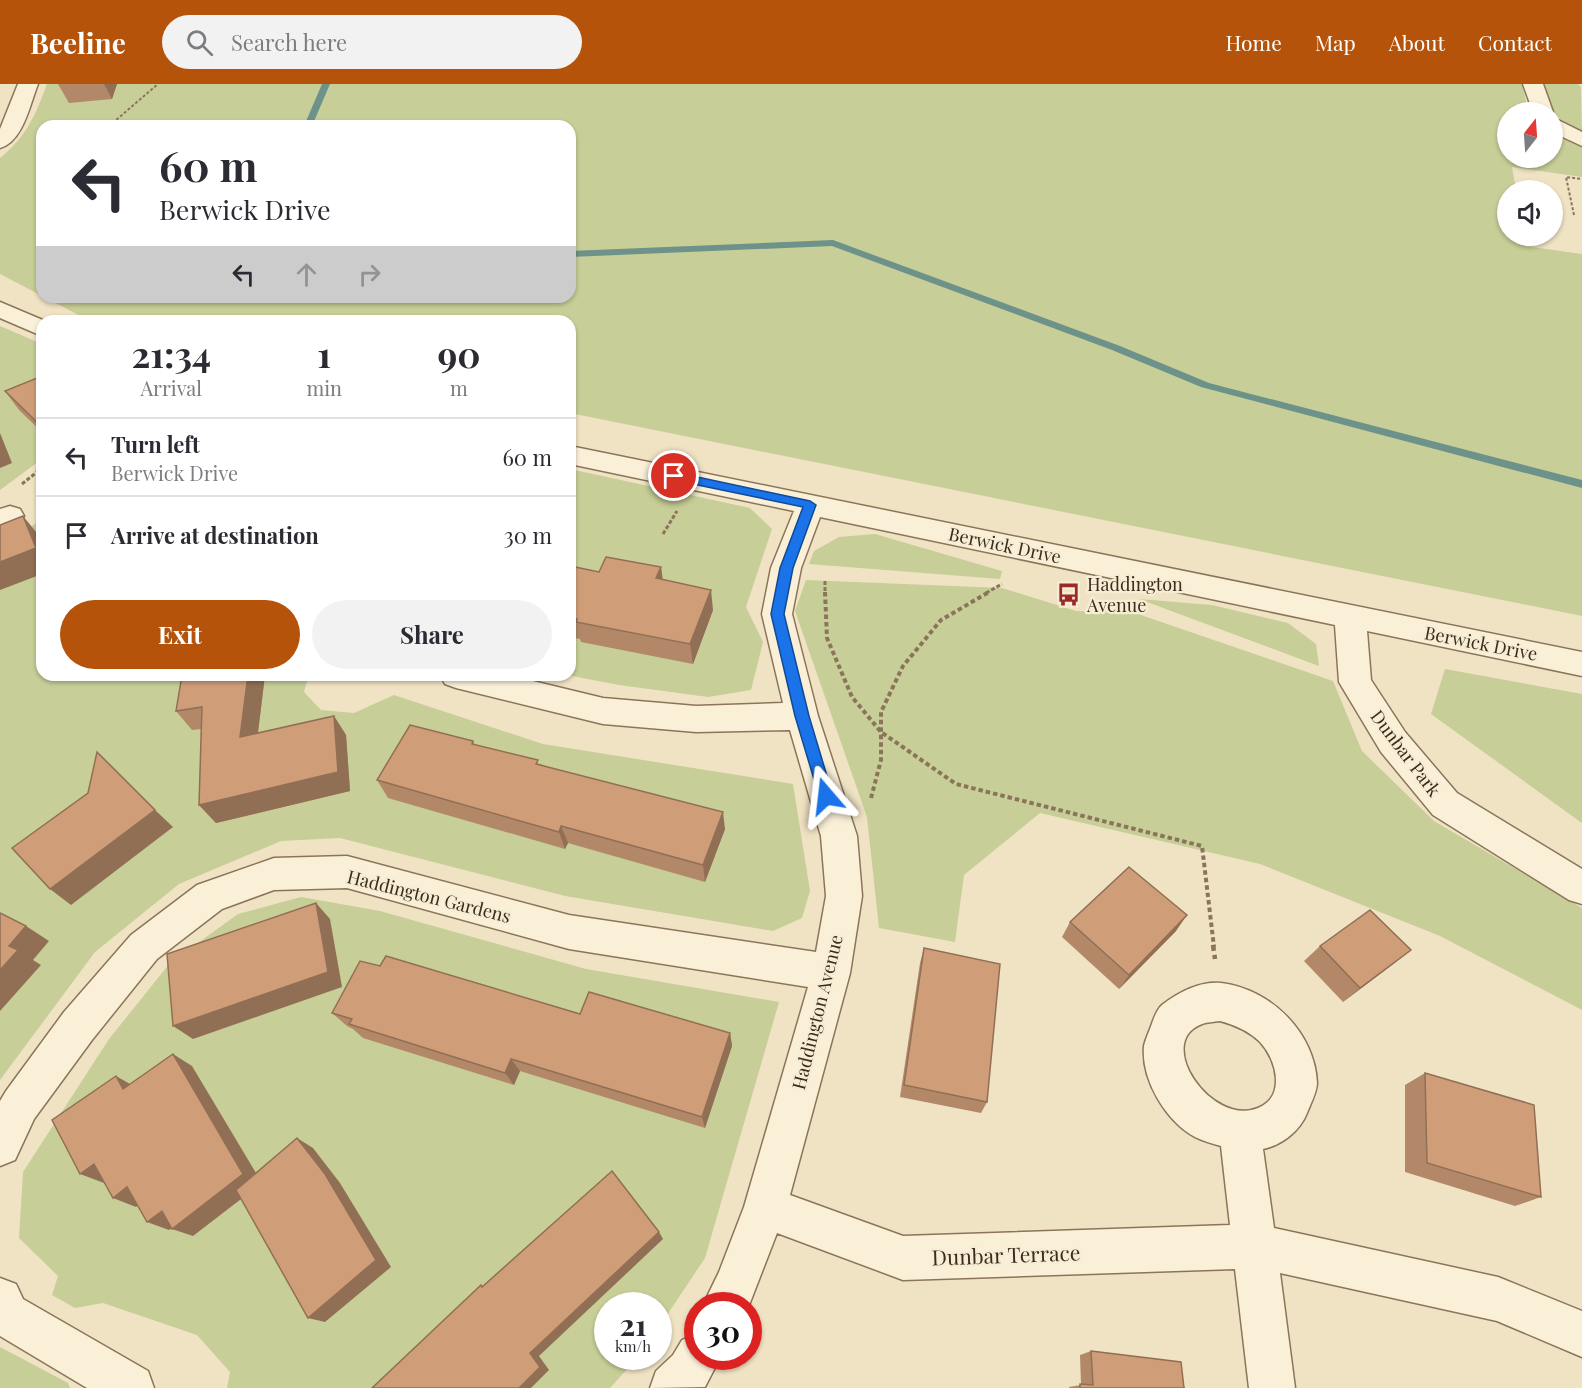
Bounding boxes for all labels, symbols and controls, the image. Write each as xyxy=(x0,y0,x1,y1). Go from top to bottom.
search box xyxy=(162,15,582,69)
text: Beeline xyxy=(30,24,126,61)
icon: search xyxy=(183,26,216,59)
text: Search here xyxy=(231,27,347,57)
text: Home xyxy=(1226,28,1282,56)
text: Map xyxy=(1315,28,1356,56)
text: About xyxy=(1389,28,1445,56)
text: Contact xyxy=(1478,28,1552,56)
north arrow xyxy=(1497,102,1563,168)
map controls xyxy=(1497,102,1563,246)
text: 60 m xyxy=(159,137,257,193)
icon: left xyxy=(60,144,138,222)
button: sound xyxy=(1497,180,1563,246)
text: Berwick Drive xyxy=(159,191,331,227)
icon: left xyxy=(227,258,260,291)
icon: ahead xyxy=(290,258,323,291)
icon: right xyxy=(353,258,386,291)
text: 21:34 xyxy=(131,329,211,377)
text: 1 xyxy=(317,329,331,377)
text: 90 xyxy=(437,329,481,377)
text: Arrival xyxy=(140,374,202,401)
text: min xyxy=(306,374,342,401)
text: m xyxy=(450,374,468,401)
text: Turn left xyxy=(111,429,200,459)
icon: left xyxy=(60,441,93,474)
text: 60 m xyxy=(502,442,552,472)
pin xyxy=(648,450,699,501)
text: Berwick Drive xyxy=(111,459,238,486)
icon: arrive xyxy=(657,459,690,492)
icon: arrive xyxy=(60,519,93,552)
text: Arrive at destination xyxy=(111,520,319,550)
text: 30 m xyxy=(504,520,552,550)
street label: Berwick Drive xyxy=(947,521,1063,569)
place label: Haddington Avenue xyxy=(1086,572,1183,617)
bus stop icon: Haddington Avenue xyxy=(1056,581,1082,607)
button: Exit xyxy=(60,600,300,669)
button: Share xyxy=(312,600,552,669)
street label: Berwick Drive xyxy=(1423,620,1539,666)
street label: Dunbar Park xyxy=(1366,705,1446,801)
position arrow xyxy=(794,764,858,828)
street label: Haddington Gardens xyxy=(345,864,513,928)
street label: Haddington Avenue xyxy=(786,932,848,1092)
street label: Dunbar Terrace xyxy=(931,1237,1081,1271)
speed limit sign: 30 xyxy=(684,1292,762,1370)
text: 21 xyxy=(619,1304,647,1344)
text: km/h xyxy=(615,1336,651,1356)

